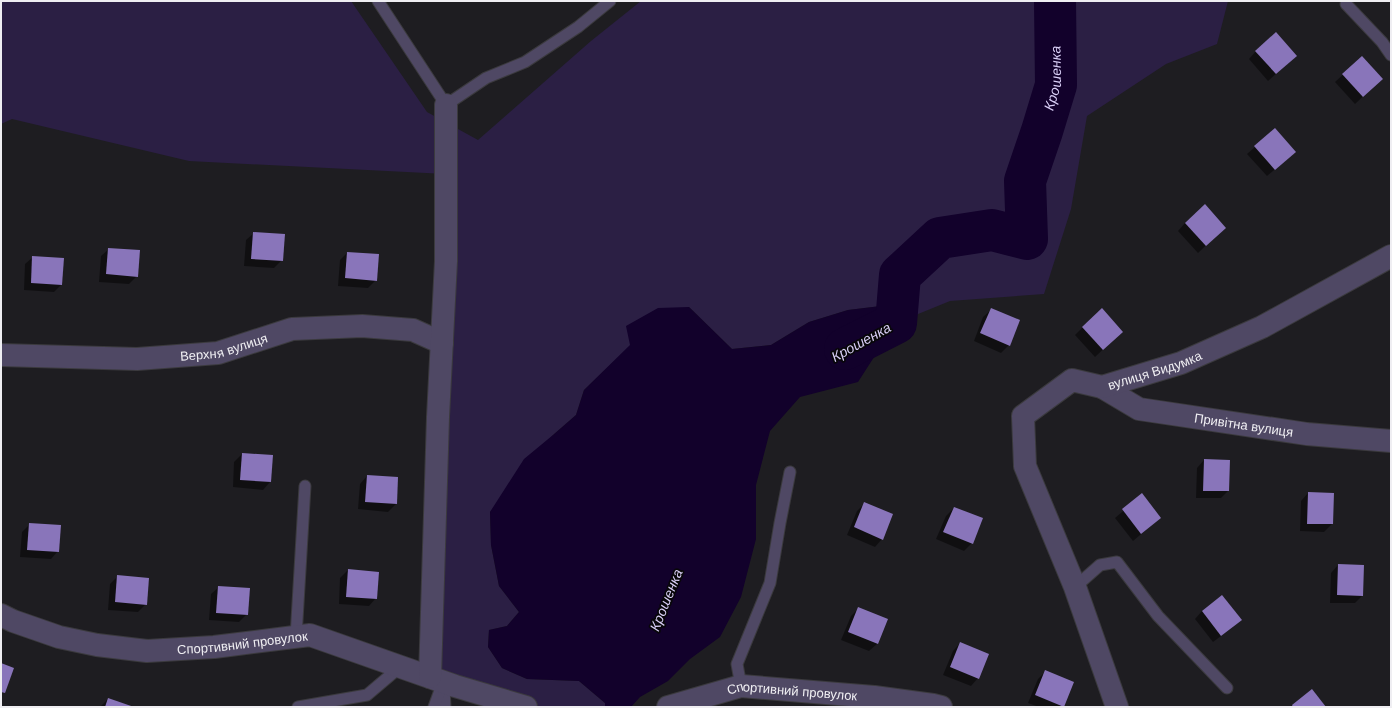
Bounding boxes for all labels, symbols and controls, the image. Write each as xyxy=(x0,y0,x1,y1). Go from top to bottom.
water label: Крошенка xyxy=(1041,46,1064,112)
water label: Крошенка xyxy=(829,319,894,365)
street label: Верхня вулиця xyxy=(179,330,269,363)
street label: вулиця Видумка xyxy=(1106,347,1205,392)
street label: Привітна вулиця xyxy=(1193,410,1294,439)
water label: Крошенка xyxy=(646,567,686,633)
street label: Спортивний провулок xyxy=(177,628,309,657)
street label: Спортивний провулок xyxy=(725,678,858,703)

